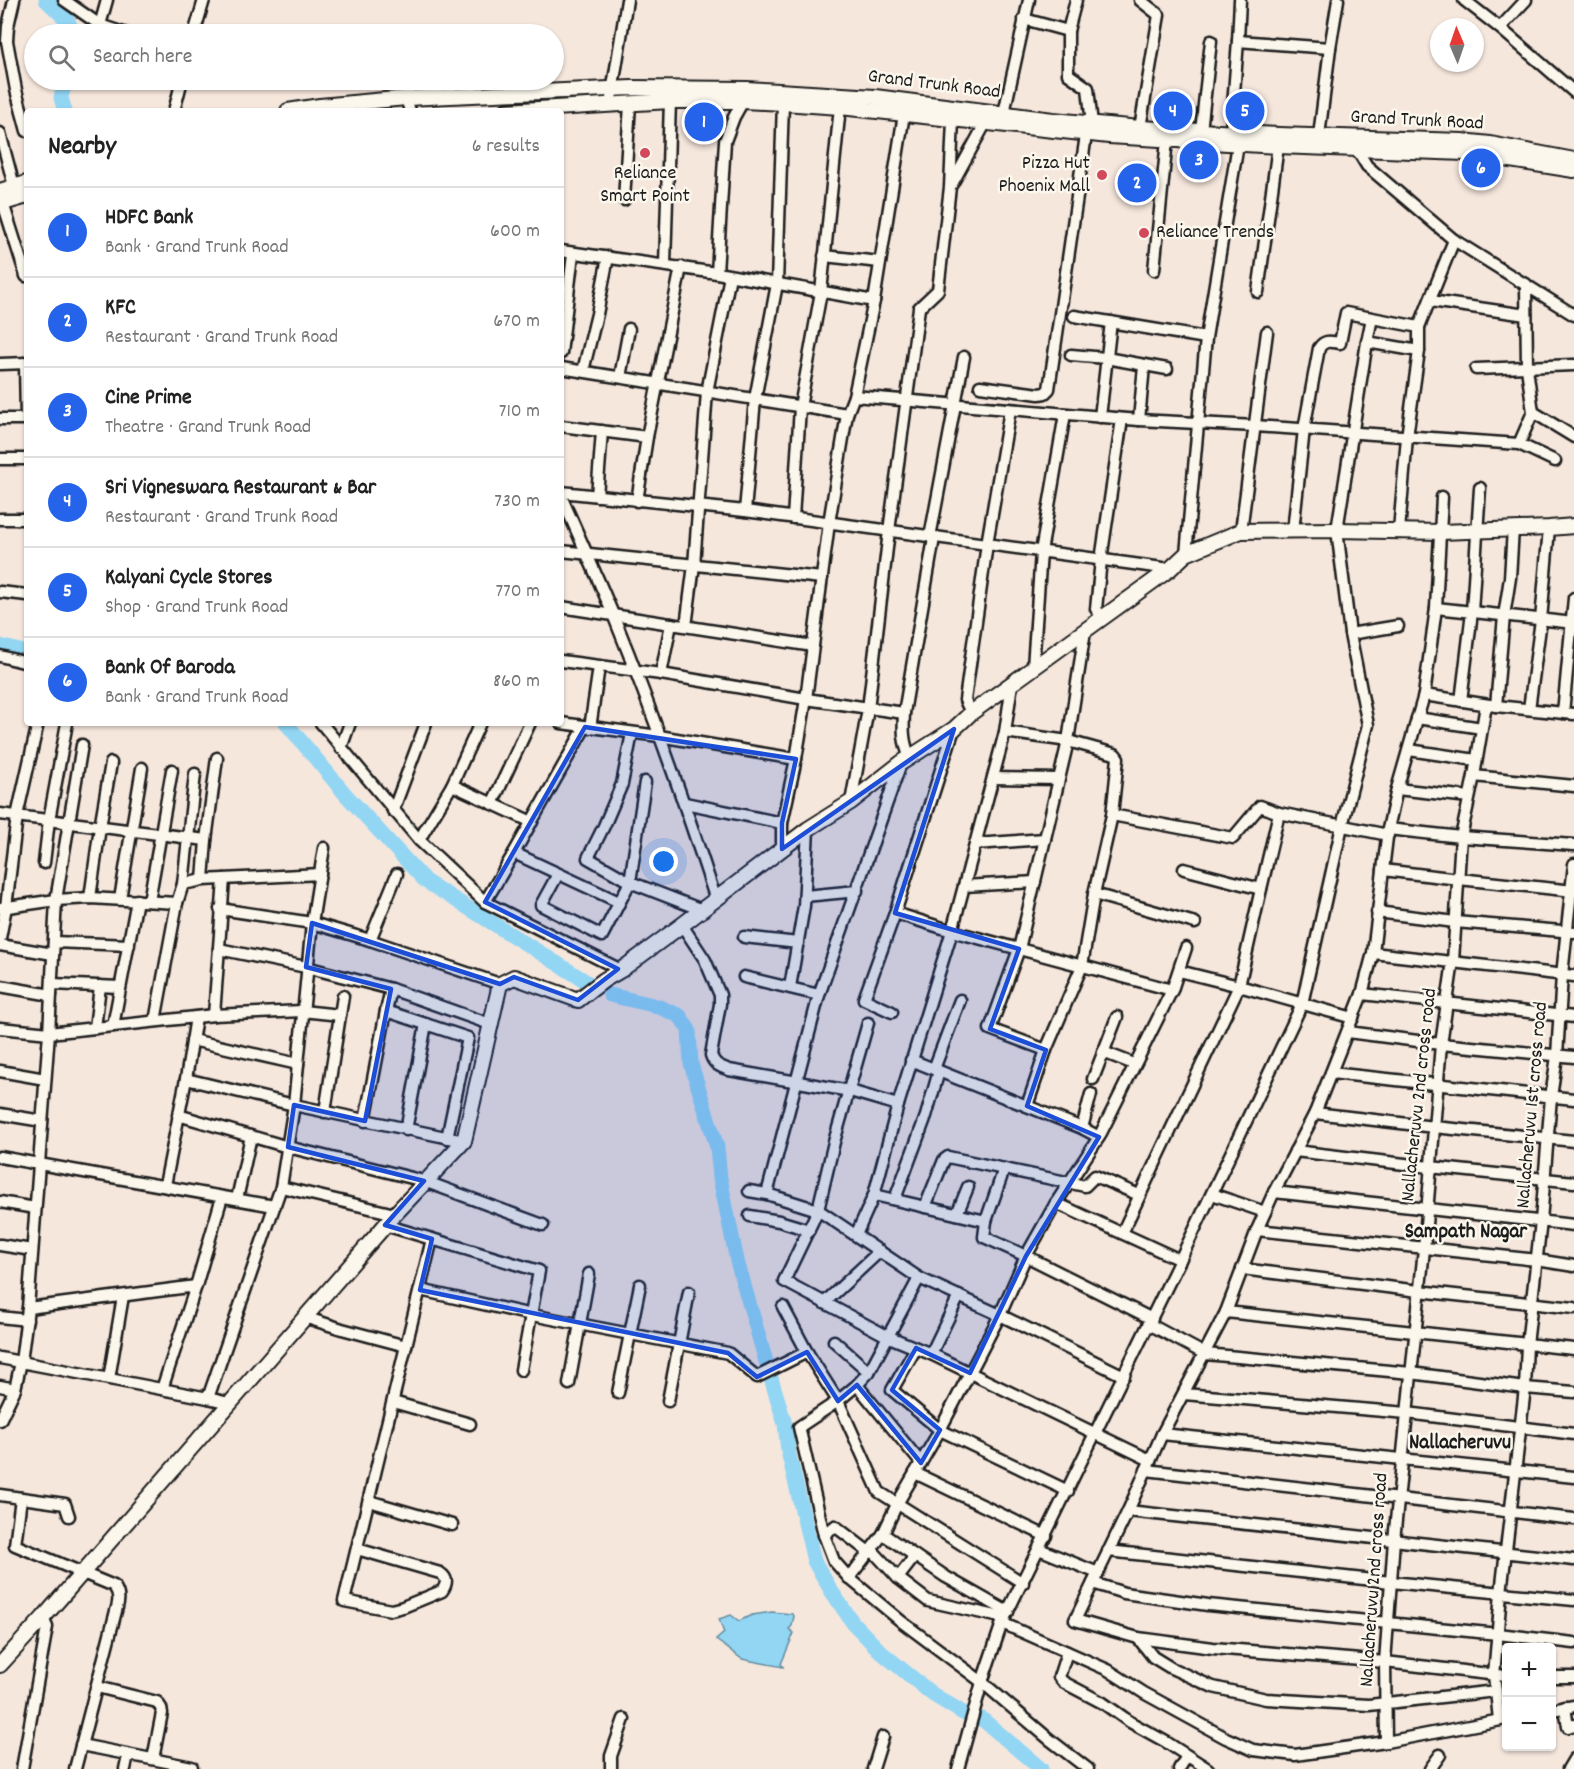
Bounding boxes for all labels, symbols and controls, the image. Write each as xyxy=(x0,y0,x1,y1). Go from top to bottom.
north arrow xyxy=(1430,18,1484,72)
search box xyxy=(24,24,564,90)
icon: search xyxy=(45,41,78,74)
text: Search here xyxy=(93,42,192,73)
street label: Grand Trunk Road xyxy=(866,63,1002,107)
pin: 4 xyxy=(1154,88,1192,134)
pin: 5 xyxy=(1226,88,1264,134)
pin: 1 xyxy=(684,100,724,144)
street label: Grand Trunk Road xyxy=(1350,104,1484,138)
text: Nearby xyxy=(48,129,116,166)
text: 6 results xyxy=(472,133,540,161)
pin: 3 xyxy=(1180,138,1218,182)
marker: Reliance Smart Point xyxy=(638,146,652,160)
pin: 6 xyxy=(1462,146,1500,190)
place label: Pizza Hut Phoenix Mall xyxy=(999,150,1090,201)
place label: Reliance Smart Point xyxy=(600,160,690,211)
pin: 2 xyxy=(1118,160,1156,206)
marker: Pizza Hut Phoenix Mall xyxy=(1095,168,1109,182)
text: HDFC Bank xyxy=(105,203,193,234)
text: 1 xyxy=(65,218,70,246)
text: 600 m xyxy=(490,218,540,246)
place label: Reliance Trends xyxy=(1156,219,1274,247)
marker: Reliance Trends xyxy=(1137,226,1151,240)
text: Bank · Grand Trunk Road xyxy=(105,234,289,262)
text: KFC xyxy=(105,293,136,324)
text: 2 xyxy=(63,308,72,336)
text: 670 m xyxy=(493,308,540,336)
text: Restaurant · Grand Trunk Road xyxy=(105,324,338,352)
text: Cine Prime xyxy=(105,383,192,414)
text: 3 xyxy=(63,398,72,426)
text: 710 m xyxy=(499,398,540,426)
text: Theatre · Grand Trunk Road xyxy=(105,414,311,442)
text: Sri Vigneswara Restaurant & Bar xyxy=(105,473,376,504)
text: 4 xyxy=(63,488,72,516)
text: 730 m xyxy=(494,488,540,516)
text: Restaurant · Grand Trunk Road xyxy=(105,504,338,532)
text: Kalyani Cycle Stores xyxy=(105,563,272,594)
text: 5 xyxy=(63,578,72,606)
text: 770 m xyxy=(495,578,540,606)
text: Shop · Grand Trunk Road xyxy=(105,594,288,622)
text: Bank Of Baroda xyxy=(105,653,235,684)
text: 6 xyxy=(63,668,72,696)
text: 860 m xyxy=(493,668,540,696)
text: Bank · Grand Trunk Road xyxy=(105,684,289,712)
your location xyxy=(649,847,678,876)
street label: Nallacheruvu 2nd cross road xyxy=(1395,987,1445,1203)
street label: Nallacheruvu 1st cross road xyxy=(1510,1000,1556,1210)
district label: Sampath Nagar xyxy=(1405,1218,1528,1248)
district label: Nallacheruvu xyxy=(1409,1429,1511,1459)
street label: Nallacheruvu 2nd cross road xyxy=(1354,1472,1396,1688)
map controls xyxy=(1502,1643,1556,1751)
button: + xyxy=(1502,1643,1556,1697)
button: − xyxy=(1502,1697,1556,1751)

